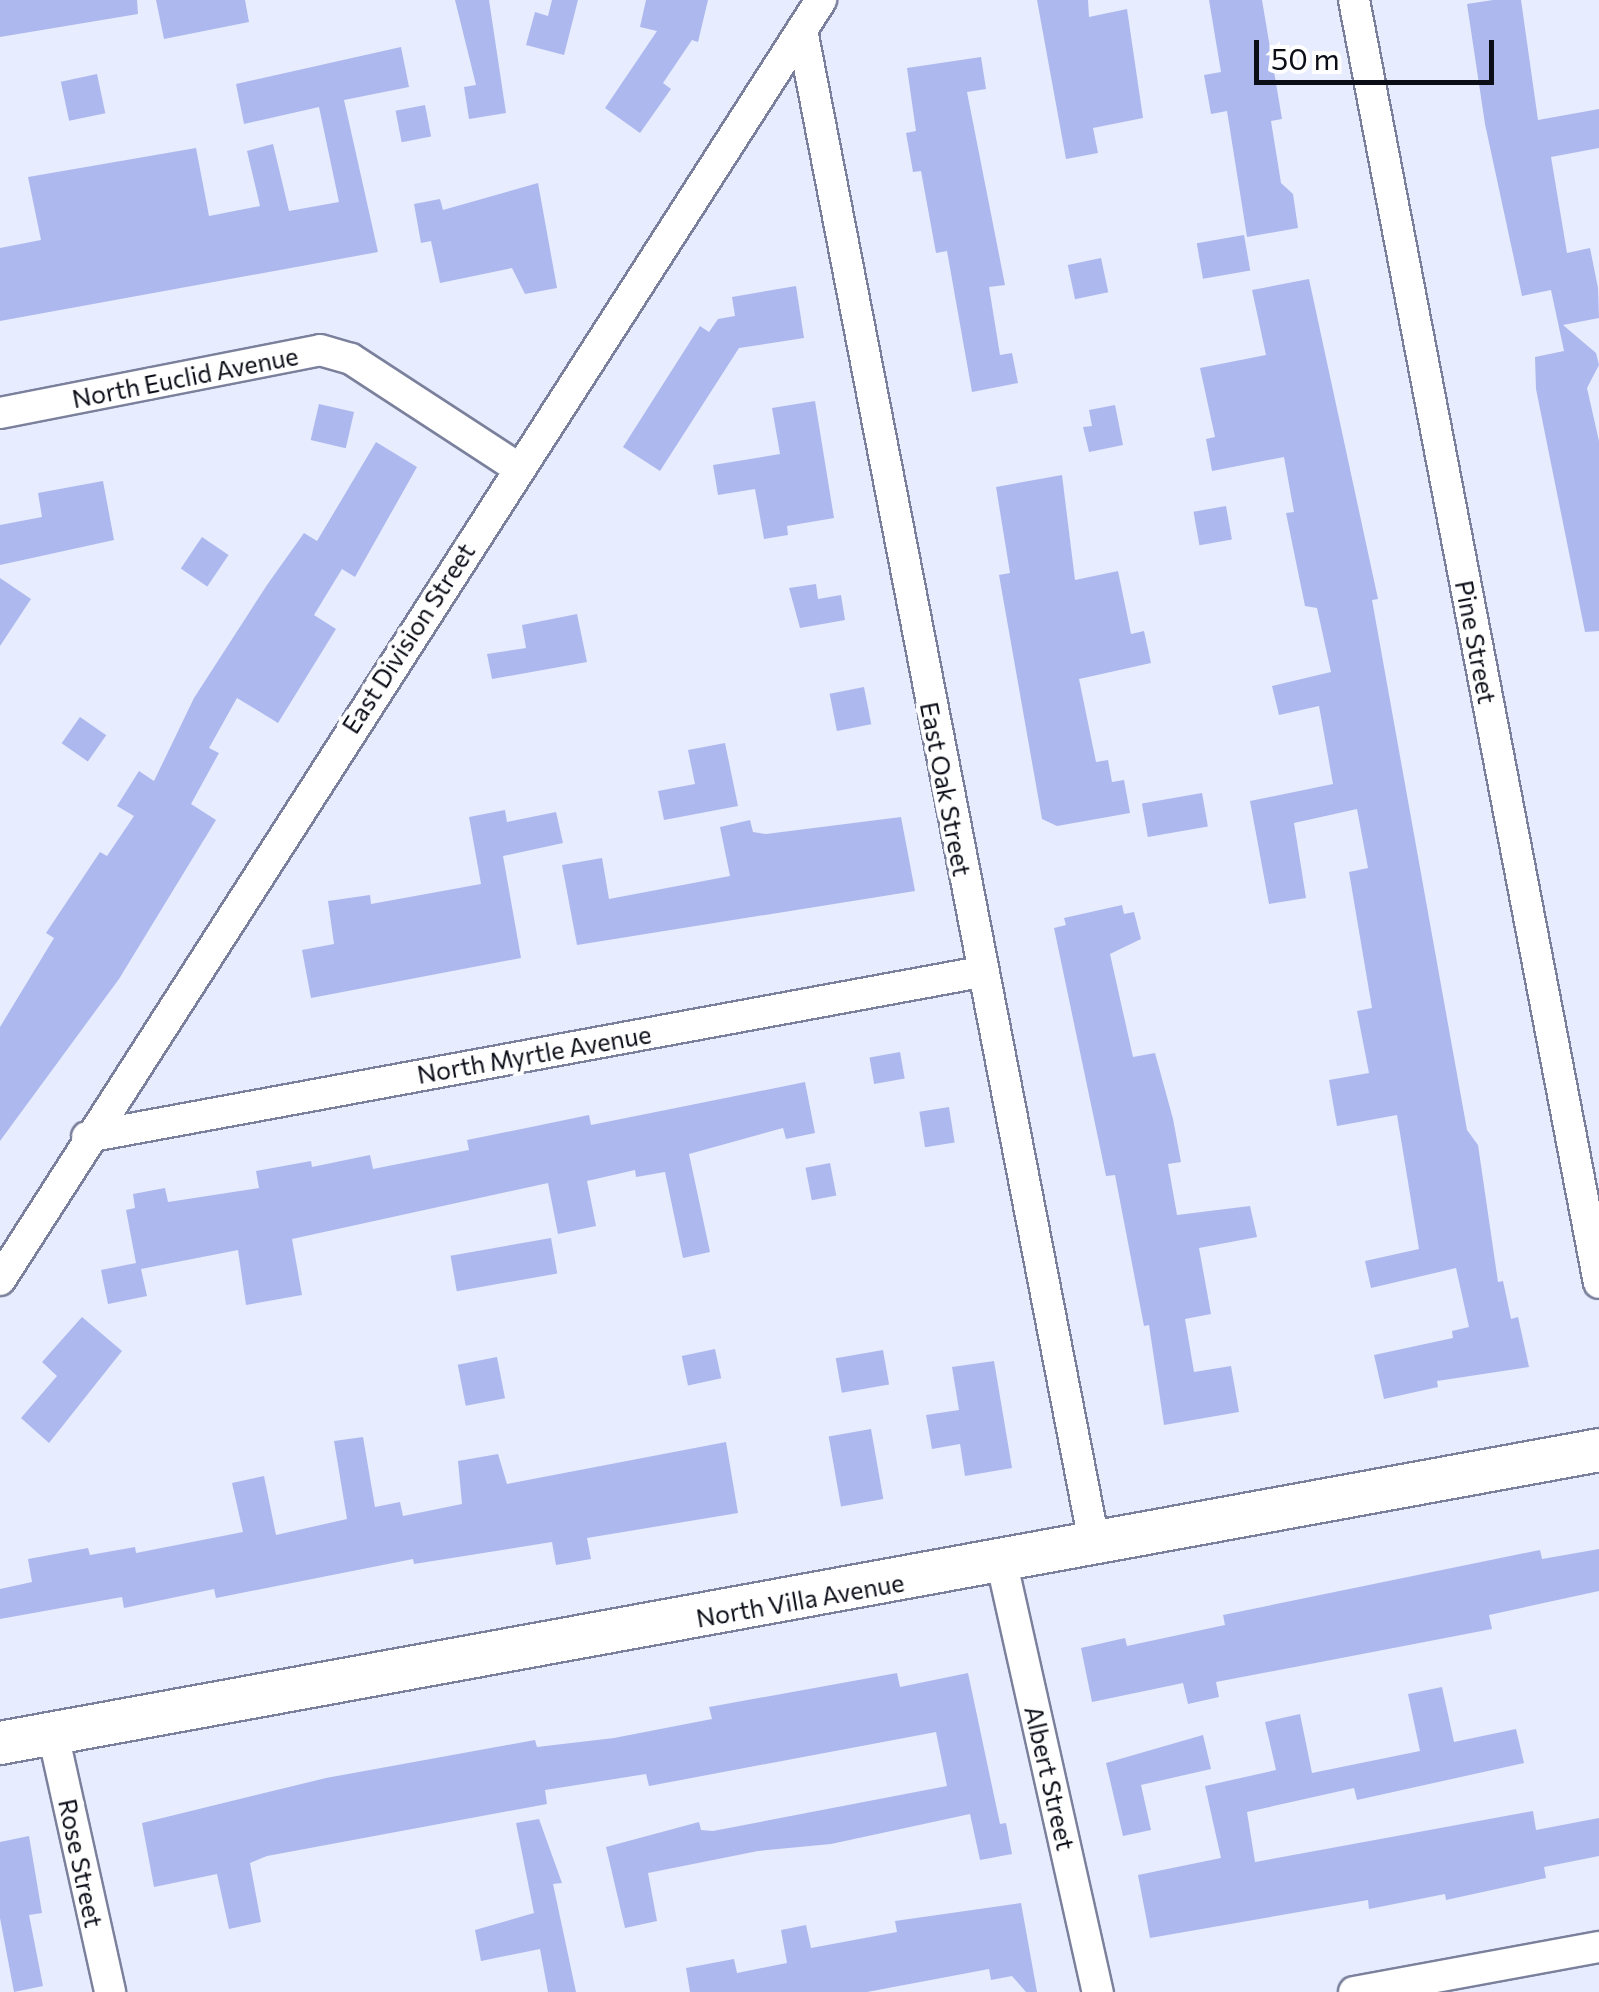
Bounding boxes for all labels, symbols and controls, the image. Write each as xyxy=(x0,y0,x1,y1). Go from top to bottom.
scale bar xyxy=(1259,20,1499,82)
text: 50 m xyxy=(1271,39,1340,76)
street label: North Euclid Avenue xyxy=(69,340,301,414)
street label: East Division Street xyxy=(335,537,481,739)
street label: Pine Street xyxy=(1449,578,1503,706)
street label: East Oak Street xyxy=(914,699,978,879)
street label: North Myrtle Avenue xyxy=(415,1019,653,1089)
street label: North Villa Avenue xyxy=(694,1567,906,1633)
street label: Albert Street xyxy=(1019,1703,1081,1853)
street label: Rose Street xyxy=(53,1796,109,1930)

